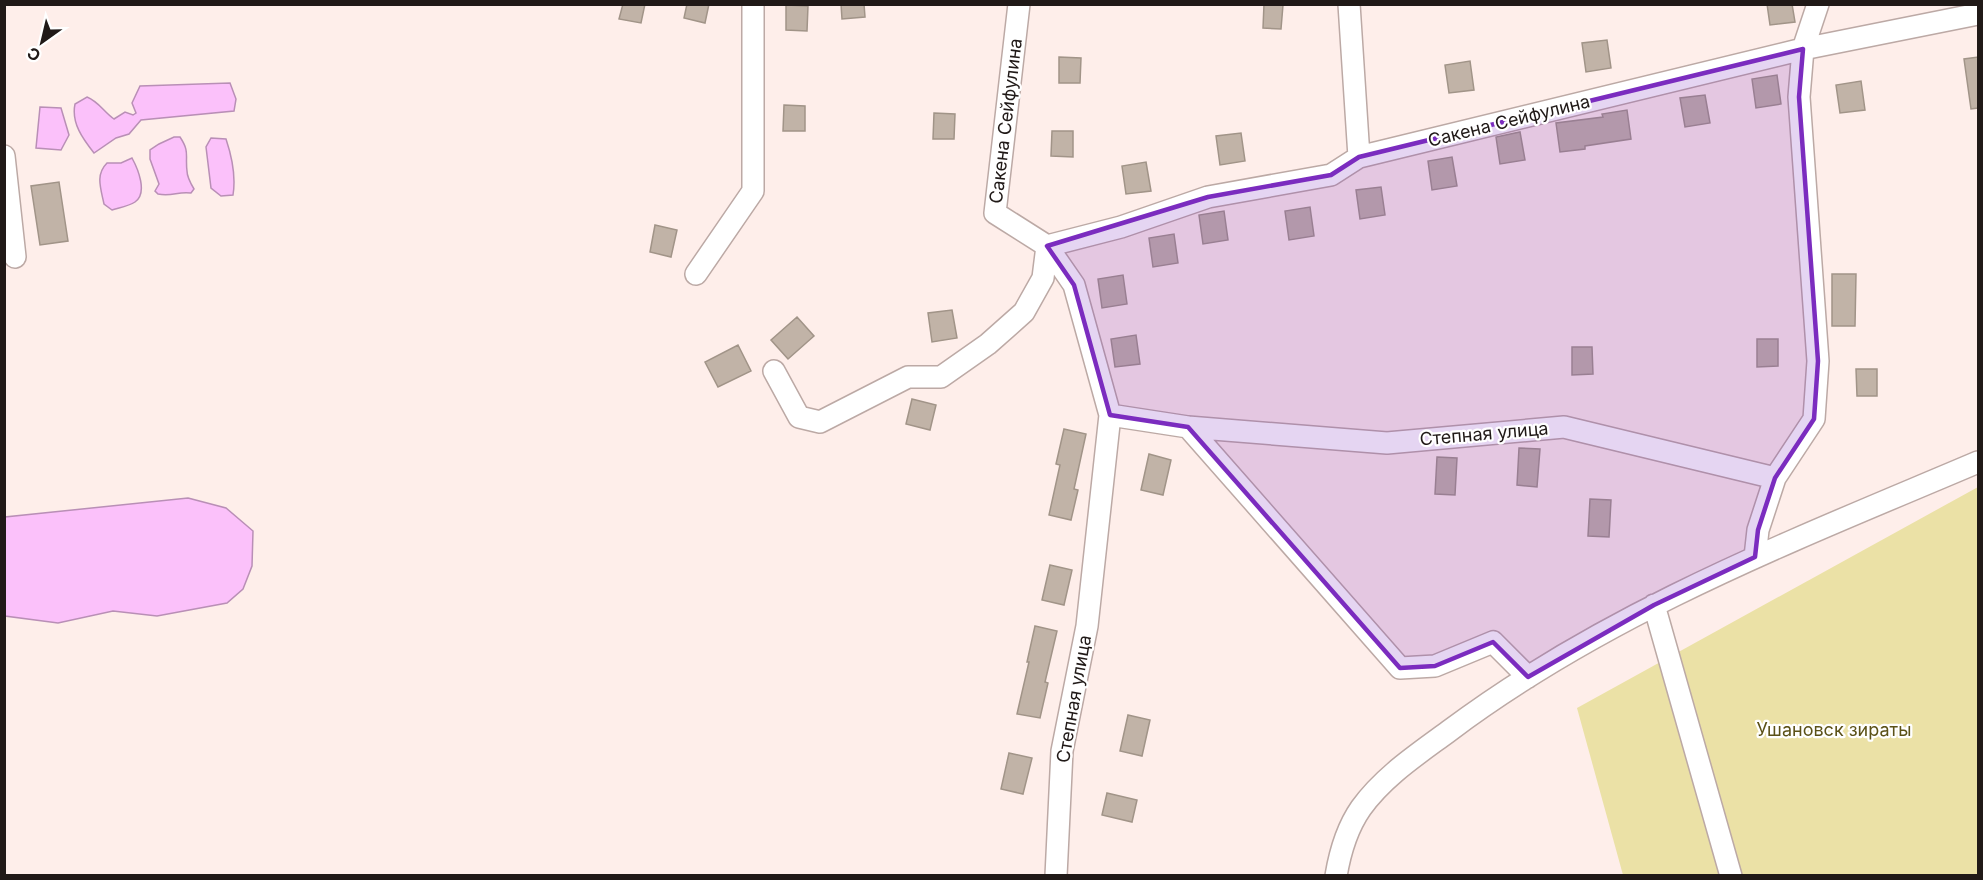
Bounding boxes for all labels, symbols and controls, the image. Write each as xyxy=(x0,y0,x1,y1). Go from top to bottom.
north arrow xyxy=(12,12,72,72)
street label: Сакена Сейфулина xyxy=(985,37,1026,205)
text: С xyxy=(23,43,44,66)
street label: Сакена Сейфулина xyxy=(1426,90,1592,151)
street label: Степная улица xyxy=(1419,417,1549,450)
street label: Степная улица xyxy=(1052,633,1095,764)
park label: Ушановск зираты xyxy=(1757,719,1911,740)

